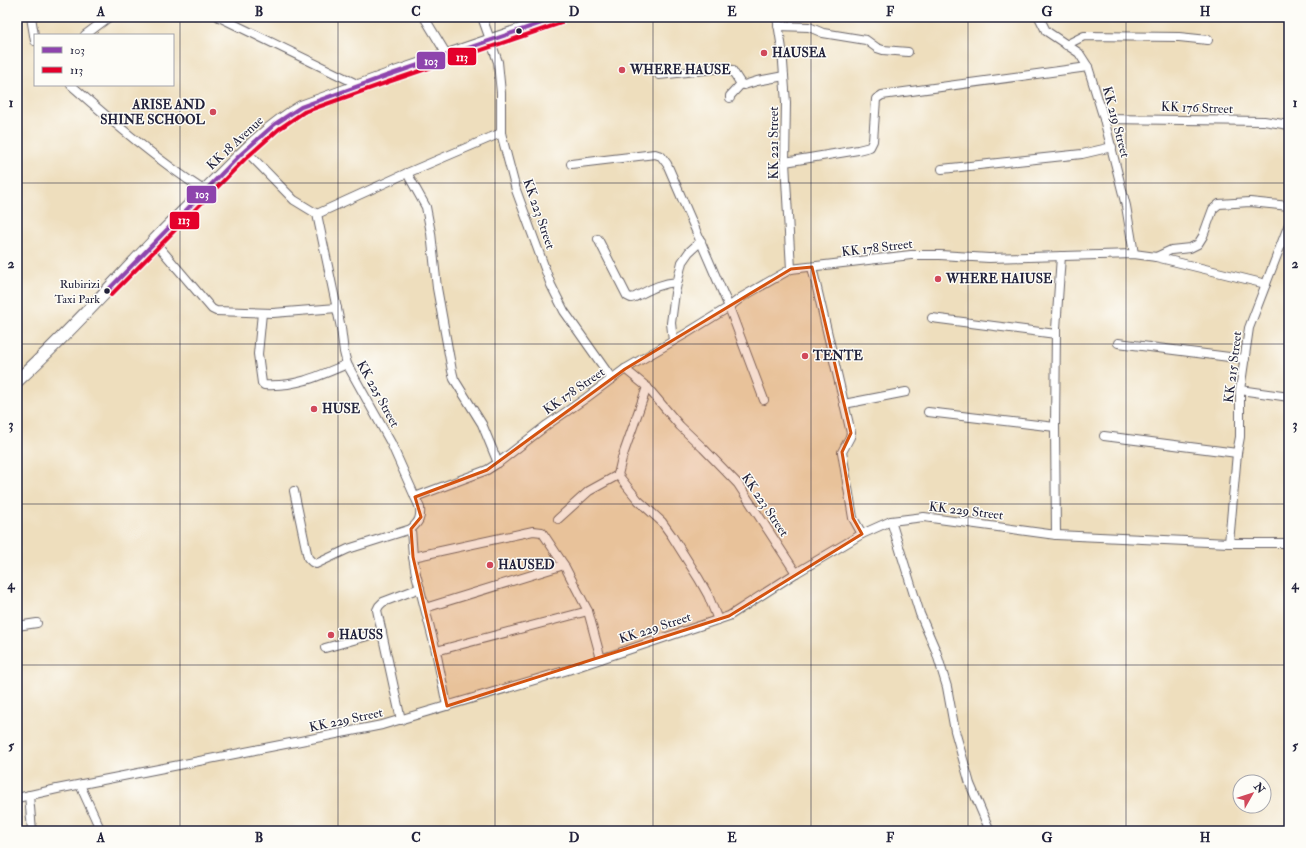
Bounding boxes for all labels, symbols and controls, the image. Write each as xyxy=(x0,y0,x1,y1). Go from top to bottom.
text: A xyxy=(96,4,106,20)
text: B xyxy=(255,4,263,20)
text: C xyxy=(411,4,421,20)
text: D xyxy=(569,4,580,20)
text: E xyxy=(727,4,737,20)
text: F xyxy=(886,4,895,20)
text: G xyxy=(1042,4,1053,20)
text: H xyxy=(1200,4,1211,20)
unlabelled marker xyxy=(514,26,524,36)
legend xyxy=(34,34,174,86)
text: 103 xyxy=(70,43,85,58)
place label: HAUSEA xyxy=(772,45,827,61)
line badge: 113 xyxy=(447,47,477,66)
marker: HAUSEA xyxy=(759,48,769,58)
line badge: 103 xyxy=(416,51,446,70)
text: 113 xyxy=(456,51,468,64)
text: 103 xyxy=(424,55,438,68)
place label: WHERE HAUSE xyxy=(629,62,731,78)
text: 113 xyxy=(70,63,83,78)
marker: WHERE HAUSE xyxy=(617,65,627,75)
street label: KK 219 Street xyxy=(1099,85,1133,159)
text: 1 xyxy=(9,95,14,111)
text: 1 xyxy=(1293,95,1298,111)
place label: ARISE AND SHINE SCHOOL xyxy=(100,97,206,128)
street label: KK 176 Street xyxy=(1161,99,1233,117)
marker: ARISE AND SHINE SCHOOL xyxy=(208,107,218,117)
street label: KK 221 Street xyxy=(766,107,782,179)
street label: KK 18 Avenue xyxy=(203,112,267,173)
street label: KK 223 Street xyxy=(520,177,558,251)
line badge: 103 xyxy=(186,185,217,204)
text: 103 xyxy=(195,188,209,201)
line badge: 113 xyxy=(169,211,200,230)
text: 113 xyxy=(178,214,190,227)
street label: KK 178 Street xyxy=(840,236,914,260)
text: 2 xyxy=(8,256,15,272)
text: 2 xyxy=(1292,256,1299,272)
place label: WHERE HAIUSE xyxy=(945,271,1053,287)
marker: WHERE HAIUSE xyxy=(933,274,943,284)
place label: Rubirizi Taxi Park xyxy=(55,277,100,307)
marker: Rubirizi Taxi Park xyxy=(102,286,112,296)
street label: KK 215 Street xyxy=(1221,330,1245,404)
place label: TENTE xyxy=(812,348,863,364)
marker: TENTE xyxy=(800,351,810,361)
street label: KK 225 Street xyxy=(353,358,403,430)
street label: KK 178 Street xyxy=(540,364,608,418)
place label: HUSE xyxy=(322,401,361,417)
marker: HUSE xyxy=(309,404,319,414)
text: 3 xyxy=(9,417,14,433)
text: 3 xyxy=(1293,417,1298,433)
street label: KK 223 Street xyxy=(738,470,792,540)
street label: KK 229 Street xyxy=(928,499,1004,523)
place label: HAUSED xyxy=(498,557,555,573)
marker: HAUSED xyxy=(485,560,495,570)
text: 4 xyxy=(6,577,15,593)
text: 4 xyxy=(1290,577,1299,593)
street label: KK 229 Street xyxy=(617,609,693,647)
place label: HAUSS xyxy=(339,627,383,643)
marker: HAUSS xyxy=(326,630,336,640)
street label: KK 229 Street xyxy=(308,704,384,736)
text: 5 xyxy=(8,738,14,754)
text: 5 xyxy=(1292,738,1298,754)
north arrow xyxy=(1232,774,1272,814)
text: N xyxy=(1251,779,1268,797)
text: A xyxy=(96,830,106,846)
text: B xyxy=(255,830,263,846)
text: C xyxy=(411,830,421,846)
text: D xyxy=(569,830,580,846)
text: E xyxy=(727,830,737,846)
text: F xyxy=(886,830,895,846)
text: G xyxy=(1042,830,1053,846)
text: H xyxy=(1200,830,1211,846)

